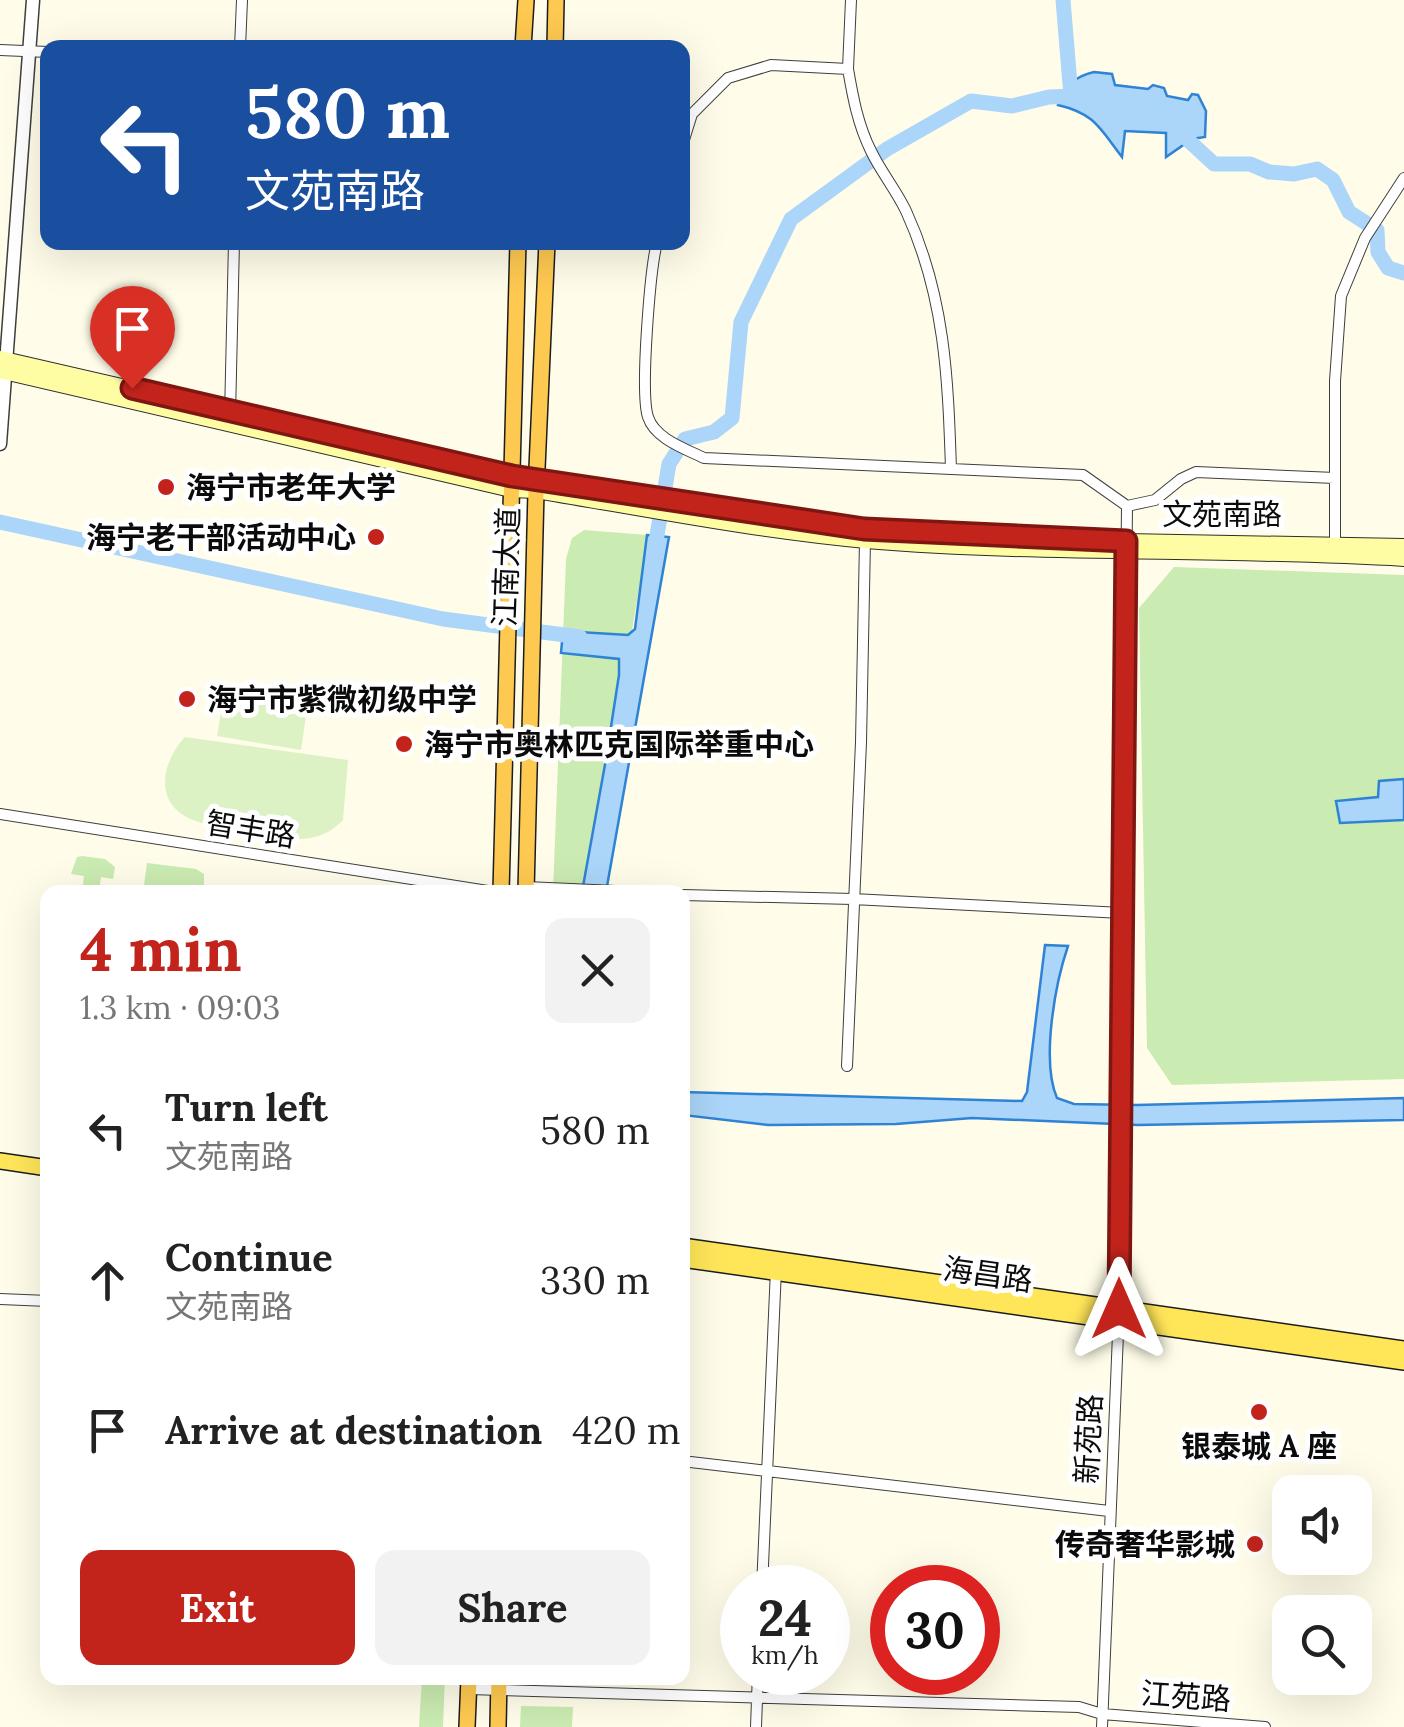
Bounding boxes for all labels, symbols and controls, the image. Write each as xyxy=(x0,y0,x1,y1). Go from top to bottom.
text: 580 m xyxy=(245,68,450,157)
icon: left xyxy=(80,80,210,210)
text: 文苑南路 xyxy=(245,162,425,219)
pin xyxy=(90,286,175,389)
icon: arrive xyxy=(105,301,160,356)
place label: 海宁市老年大学 xyxy=(186,468,396,506)
marker: 海宁市老年大学 xyxy=(155,476,177,498)
street label: 文苑南路 xyxy=(1162,495,1282,533)
street label: 江南大道 xyxy=(485,506,527,628)
place label: 海宁老干部活动中心 xyxy=(86,518,356,556)
marker: 海宁老干部活动中心 xyxy=(365,526,387,548)
place label: 海宁市紫微初级中学 xyxy=(207,680,477,718)
marker: 海宁市紫微初级中学 xyxy=(176,688,198,710)
place label: 海宁市奥林匹克国际举重中心 xyxy=(424,725,814,763)
marker: 海宁市奥林匹克国际举重中心 xyxy=(393,733,415,755)
street label: 智丰路 xyxy=(204,803,298,855)
text: 4 min xyxy=(80,911,242,987)
button: close xyxy=(545,918,650,1023)
text: 1.3 km · 09:03 xyxy=(80,987,280,1028)
text: Turn left xyxy=(165,1083,328,1131)
icon: left xyxy=(80,1103,135,1158)
text: 580 m xyxy=(540,1106,650,1154)
text: 文苑南路 xyxy=(165,1136,293,1177)
text: Continue xyxy=(165,1233,333,1281)
street label: 海昌路 xyxy=(941,1249,1035,1299)
icon: ahead xyxy=(80,1253,135,1308)
text: 330 m xyxy=(540,1256,650,1304)
position arrow xyxy=(1067,1257,1171,1361)
text: 文苑南路 xyxy=(165,1286,293,1327)
street label: 新苑路 xyxy=(1067,1393,1109,1485)
marker: 银泰城 A 座 xyxy=(1248,1401,1270,1423)
icon: arrive xyxy=(80,1403,135,1458)
text: Arrive at destination xyxy=(165,1406,542,1454)
text: 420 m xyxy=(572,1406,681,1454)
place label: 银泰城 A 座 xyxy=(1181,1427,1337,1465)
map controls xyxy=(1272,1475,1372,1695)
button: sound xyxy=(1272,1475,1372,1575)
place label: 传奇奢华影城 xyxy=(1055,1525,1235,1563)
marker: 传奇奢华影城 xyxy=(1244,1533,1266,1555)
button: Exit xyxy=(80,1550,355,1665)
button: Share xyxy=(375,1550,650,1665)
speed limit sign: 30 xyxy=(870,1565,1000,1695)
text: 24 xyxy=(758,1586,812,1650)
button: search xyxy=(1272,1595,1372,1695)
text: km/h xyxy=(751,1639,819,1671)
street label: 江苑路 xyxy=(1140,1674,1232,1718)

